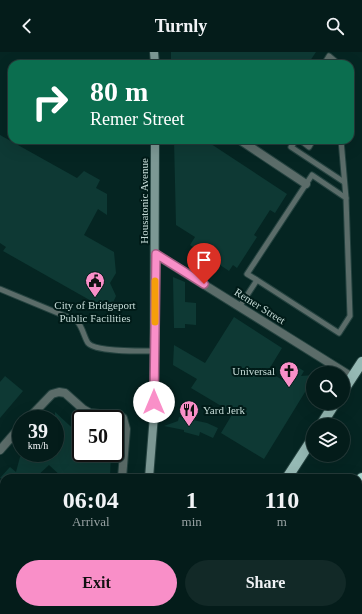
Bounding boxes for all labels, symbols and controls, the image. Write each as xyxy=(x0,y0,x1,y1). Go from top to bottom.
icon: back xyxy=(16,15,38,37)
icon: search xyxy=(324,15,346,37)
text: Turnly xyxy=(155,16,207,36)
icon: right xyxy=(24,76,76,128)
text: 80 m xyxy=(90,76,148,107)
text: Remer Street xyxy=(90,109,184,129)
street label: Housatonic Avenue xyxy=(138,158,150,244)
pin xyxy=(187,243,221,284)
icon: arrive xyxy=(193,249,215,271)
public building icon: City of Bridgeport Public Facilities xyxy=(84,270,106,298)
street label: Remer Street xyxy=(232,286,288,326)
place label: City of Bridgeport Public Facilities xyxy=(54,299,136,324)
church icon: Universal xyxy=(278,360,300,388)
place label: Universal xyxy=(232,365,275,377)
map controls xyxy=(306,366,350,462)
button: search xyxy=(306,366,350,410)
position arrow xyxy=(133,381,175,423)
restaurant icon: Yard Jerk xyxy=(178,399,200,427)
place label: Yard Jerk xyxy=(203,404,245,416)
speed limit sign: 50 xyxy=(72,410,124,462)
button: layers xyxy=(306,418,350,462)
text: 39 xyxy=(28,420,48,442)
text: km/h xyxy=(28,440,48,451)
text: 06:04 xyxy=(63,487,119,513)
text: 1 xyxy=(186,487,198,513)
text: 110 xyxy=(265,487,299,513)
text: Arrival xyxy=(72,514,110,529)
text: min xyxy=(182,514,202,529)
text: m xyxy=(277,514,287,529)
button: Exit xyxy=(16,560,177,606)
button: Share xyxy=(185,560,346,606)

